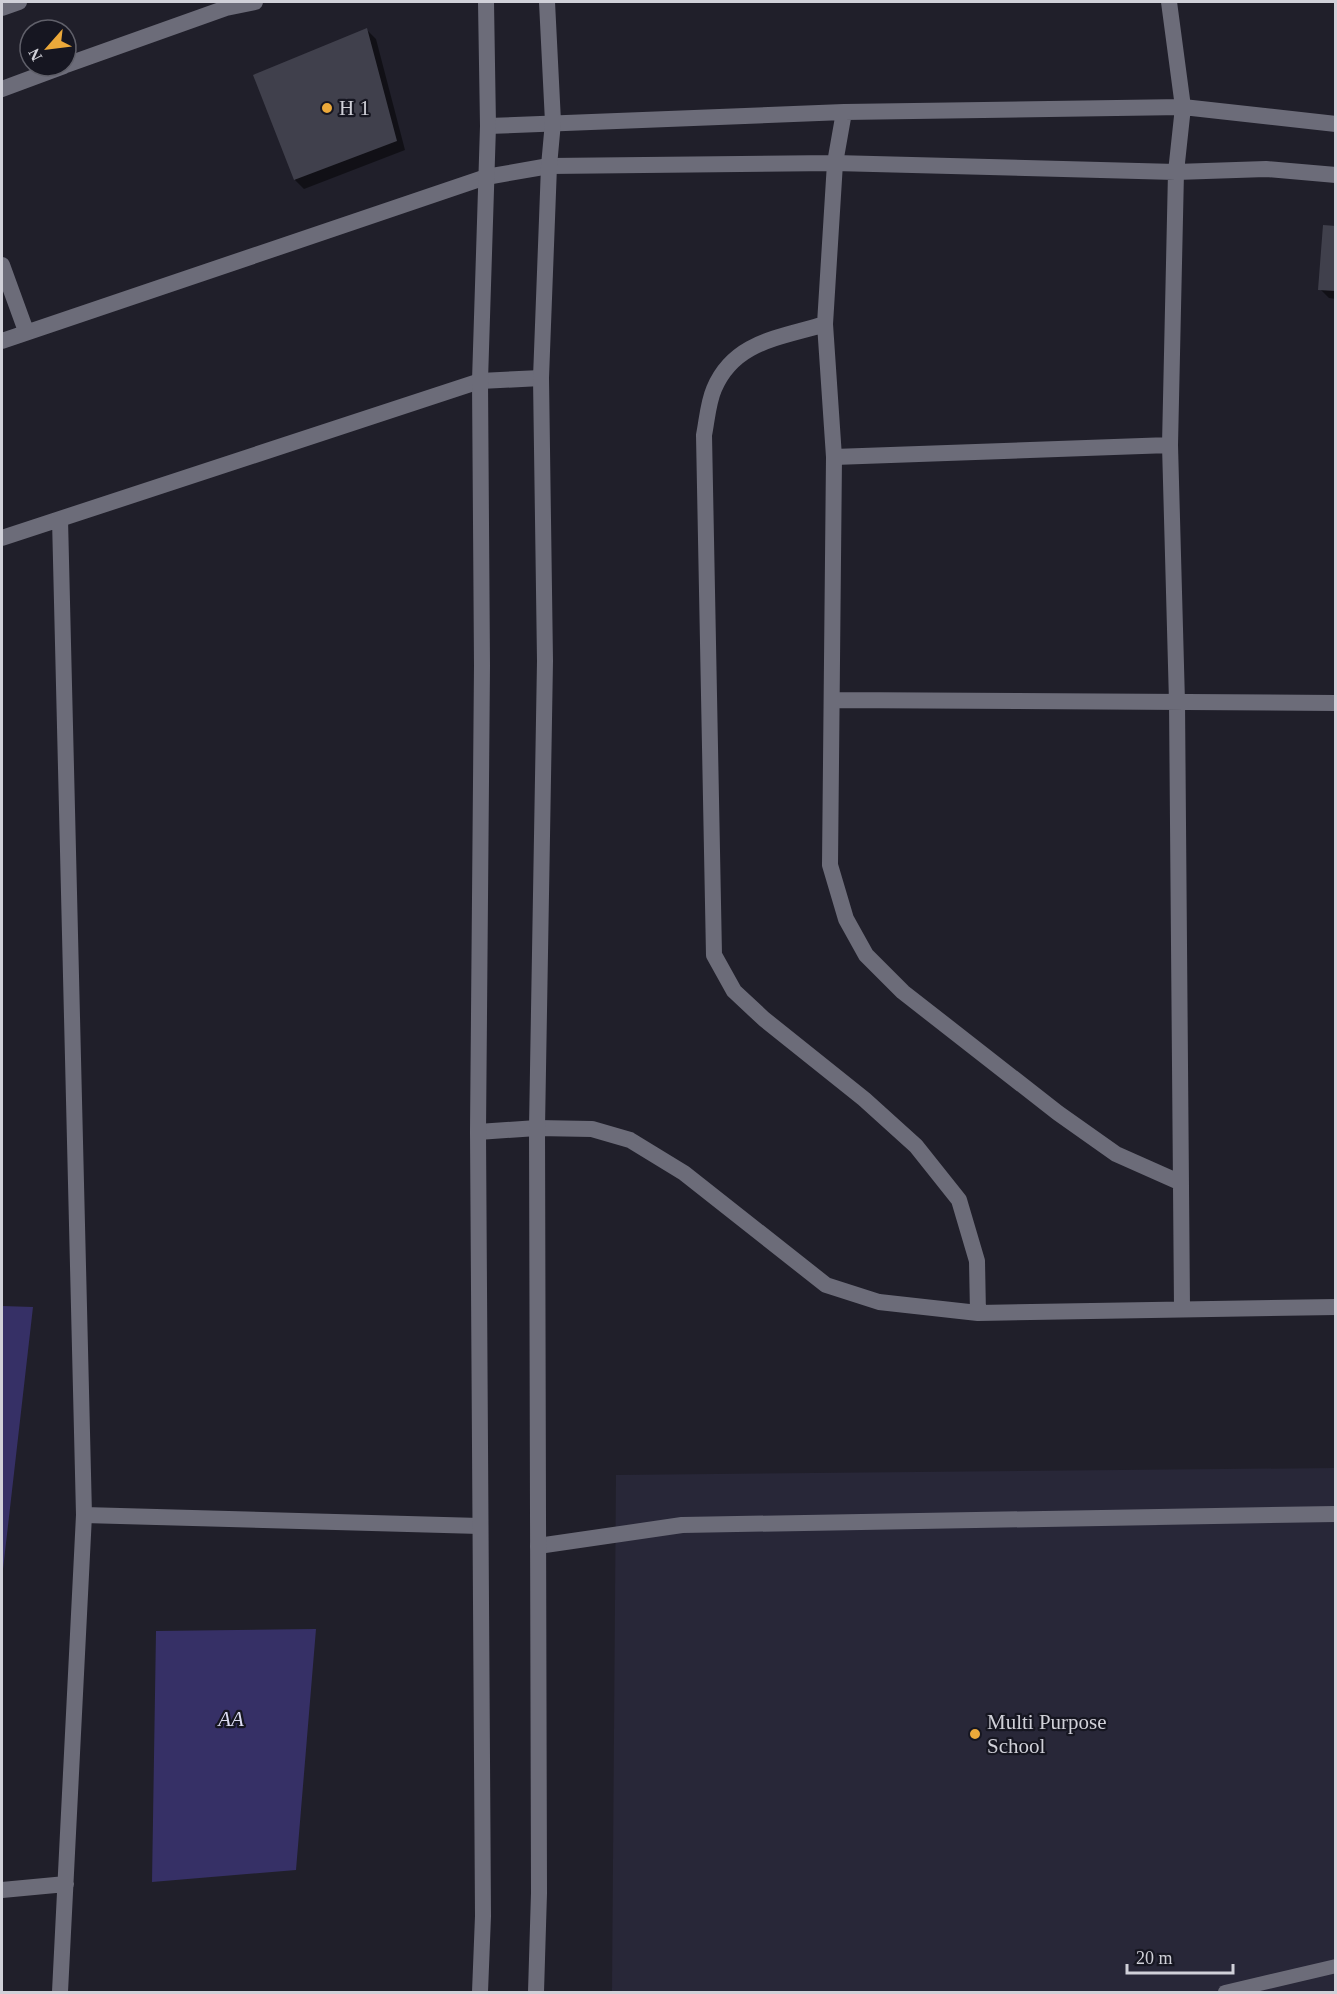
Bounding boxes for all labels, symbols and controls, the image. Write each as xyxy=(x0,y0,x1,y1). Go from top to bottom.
north arrow xyxy=(18,18,78,78)
text: N xyxy=(25,45,45,64)
place label: H 1 xyxy=(339,96,370,120)
marker: H 1 xyxy=(320,101,334,115)
park label: AA xyxy=(216,1707,244,1731)
place label: Multi Purpose School xyxy=(987,1710,1107,1758)
marker: Multi Purpose School xyxy=(968,1727,982,1741)
scale bar xyxy=(1127,1937,1234,1975)
text: 20 m xyxy=(1136,1948,1173,1968)

